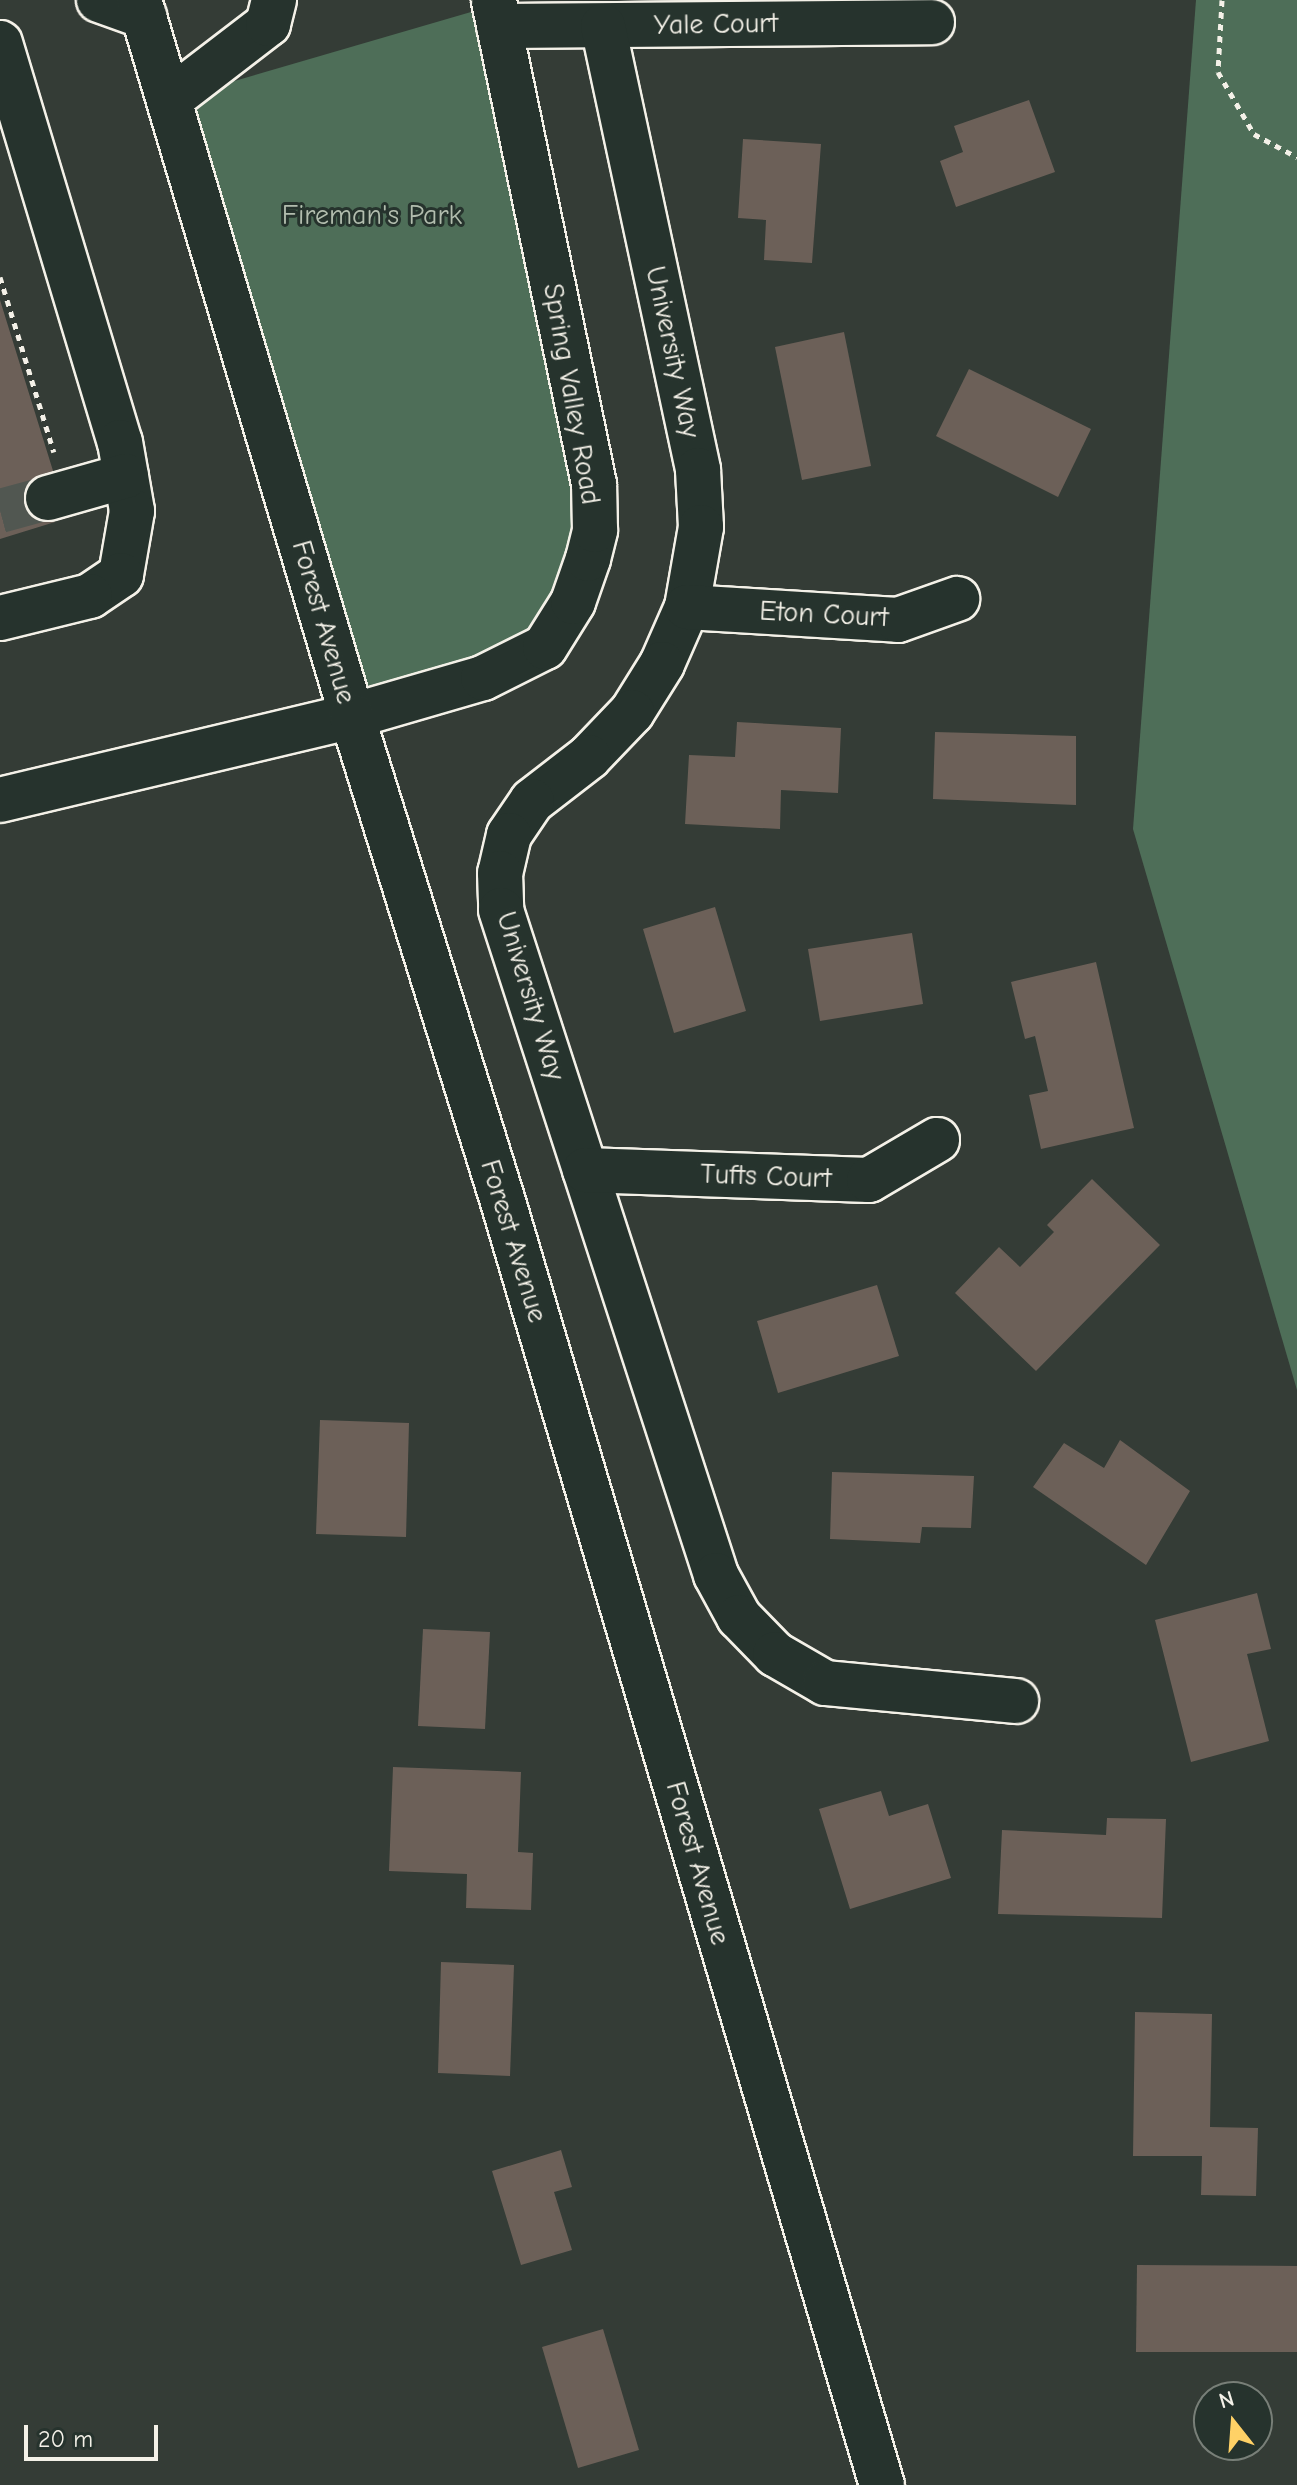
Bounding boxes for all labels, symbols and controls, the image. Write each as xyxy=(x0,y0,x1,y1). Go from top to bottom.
street label: Yale Court xyxy=(654,6,778,42)
park label: Fireman's Park xyxy=(282,198,462,232)
street label: University Way xyxy=(638,263,708,441)
street label: Spring Valley Road xyxy=(536,281,608,507)
street label: Forest Avenue xyxy=(285,537,363,707)
street label: Eton Court xyxy=(759,594,889,634)
street label: University Way xyxy=(489,908,573,1084)
street label: Forest Avenue xyxy=(473,1156,555,1326)
street label: Tufts Court xyxy=(700,1157,832,1195)
street label: Forest Avenue xyxy=(659,1778,737,1948)
north arrow xyxy=(1193,2381,1273,2461)
text: N xyxy=(1216,2385,1237,2414)
scale bar xyxy=(28,2409,162,2459)
text: 20 m xyxy=(38,2425,93,2453)

